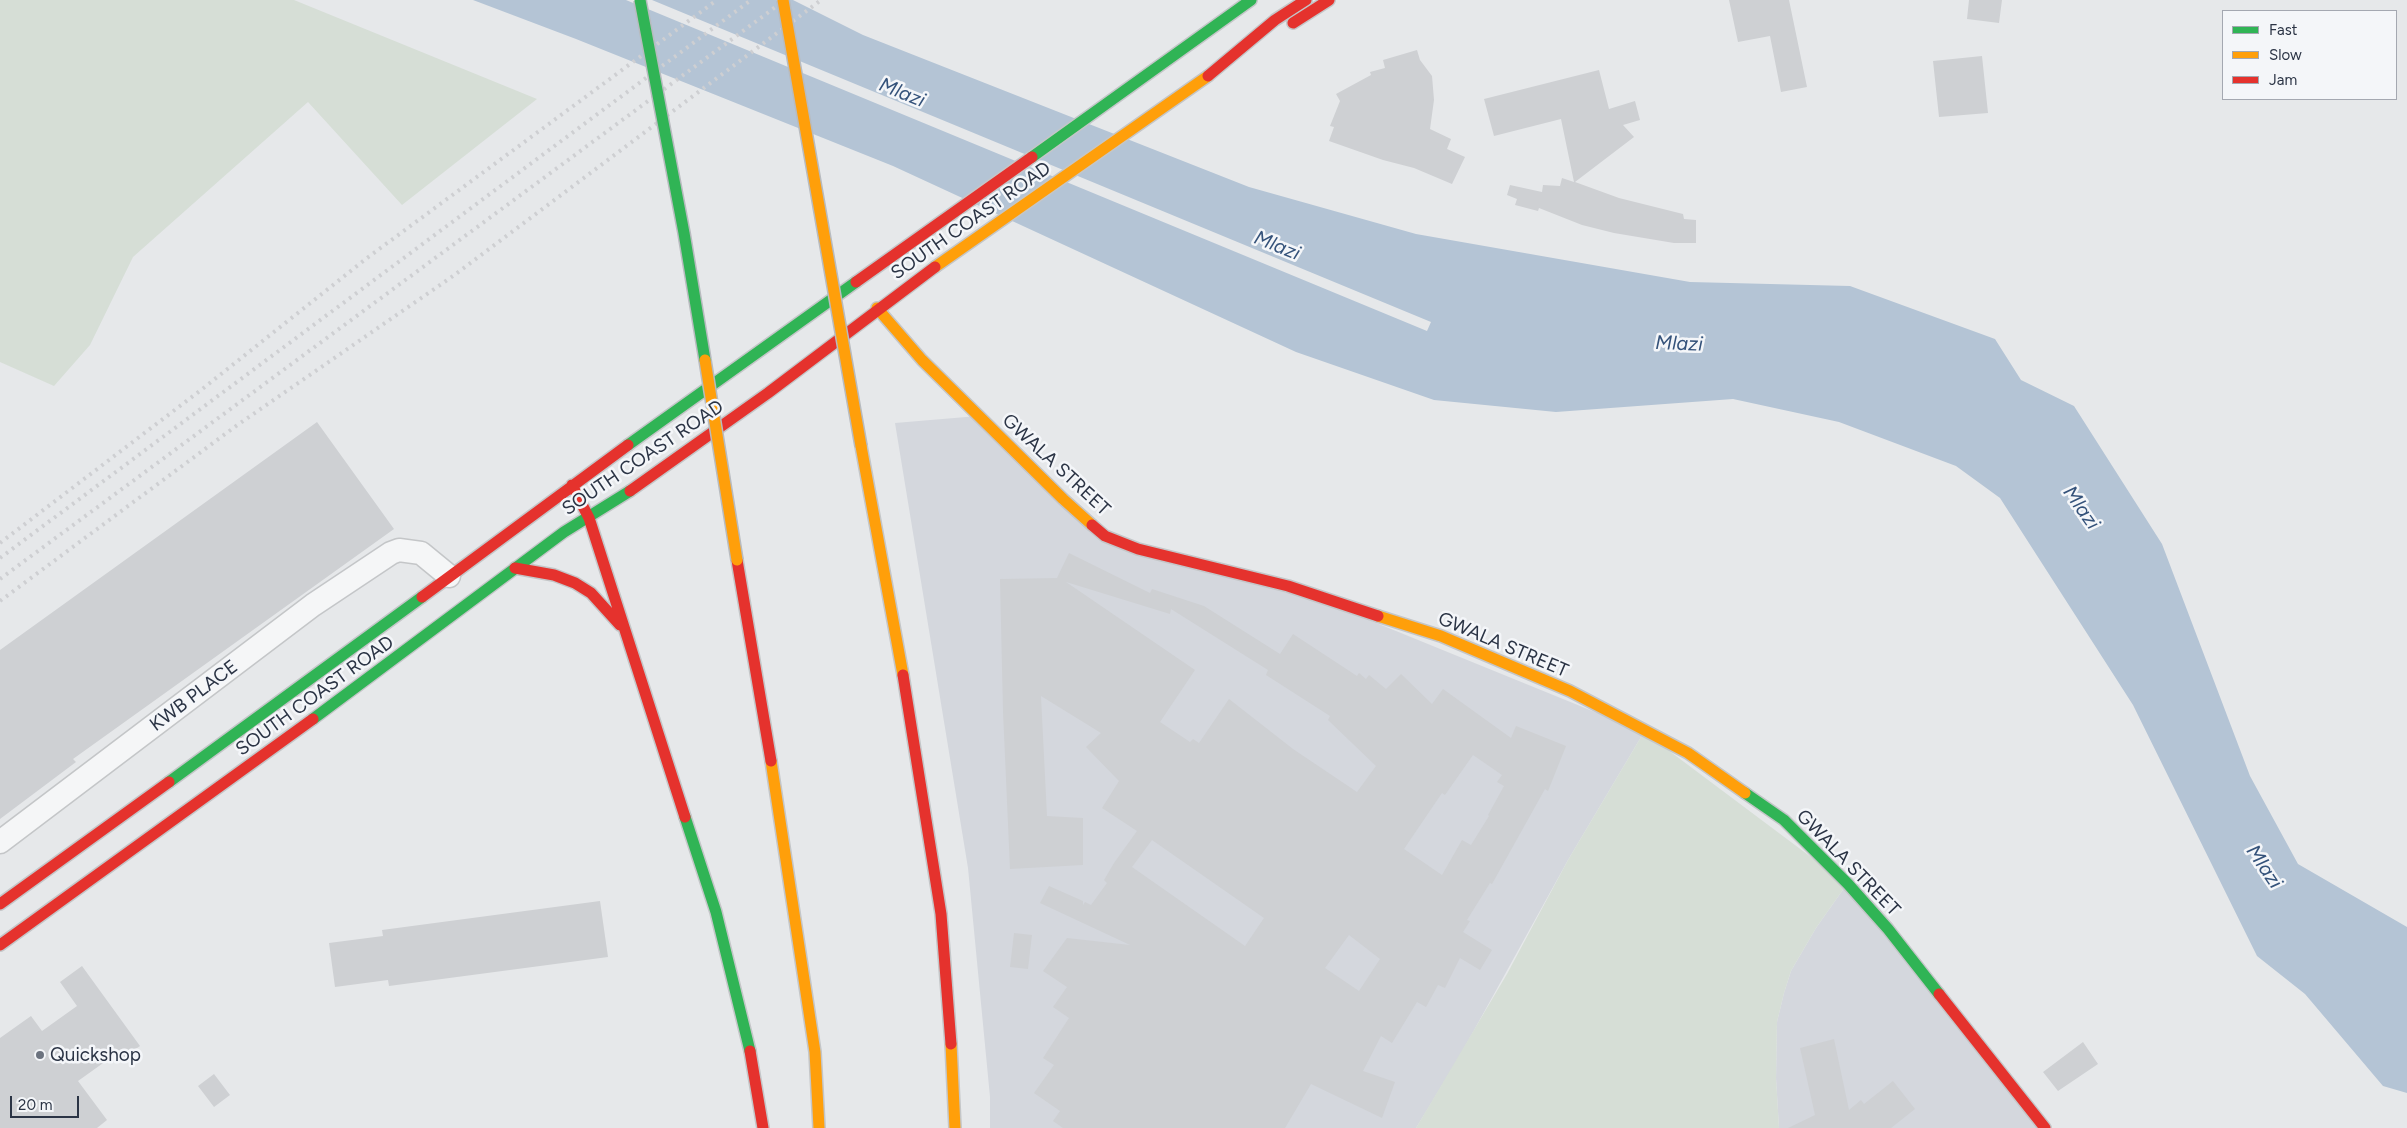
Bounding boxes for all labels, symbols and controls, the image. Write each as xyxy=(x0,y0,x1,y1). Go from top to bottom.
legend xyxy=(2222,10,2397,100)
text: Fast xyxy=(2269,21,2297,39)
text: Slow xyxy=(2269,46,2302,64)
text: Jam xyxy=(2269,71,2297,89)
water label: Mlazi xyxy=(875,73,929,113)
street label: SOUTH COAST ROAD xyxy=(887,157,1055,285)
water label: Mlazi xyxy=(1250,226,1304,266)
water label: Mlazi xyxy=(1655,331,1703,357)
street label: SOUTH COAST ROAD xyxy=(558,395,728,521)
street label: GWALA STREET xyxy=(997,409,1115,521)
water label: Mlazi xyxy=(2058,482,2104,534)
street label: GWALA STREET xyxy=(1434,607,1572,683)
street label: SOUTH COAST ROAD xyxy=(232,631,398,761)
street label: KWB PLACE xyxy=(145,655,243,737)
street label: GWALA STREET xyxy=(1791,805,1905,921)
water label: Mlazi xyxy=(2241,841,2287,893)
place label: Quickshop xyxy=(50,1044,141,1066)
marker: Quickshop xyxy=(34,1049,46,1061)
scale bar xyxy=(12,1086,81,1118)
text: 20 m xyxy=(18,1096,52,1114)

